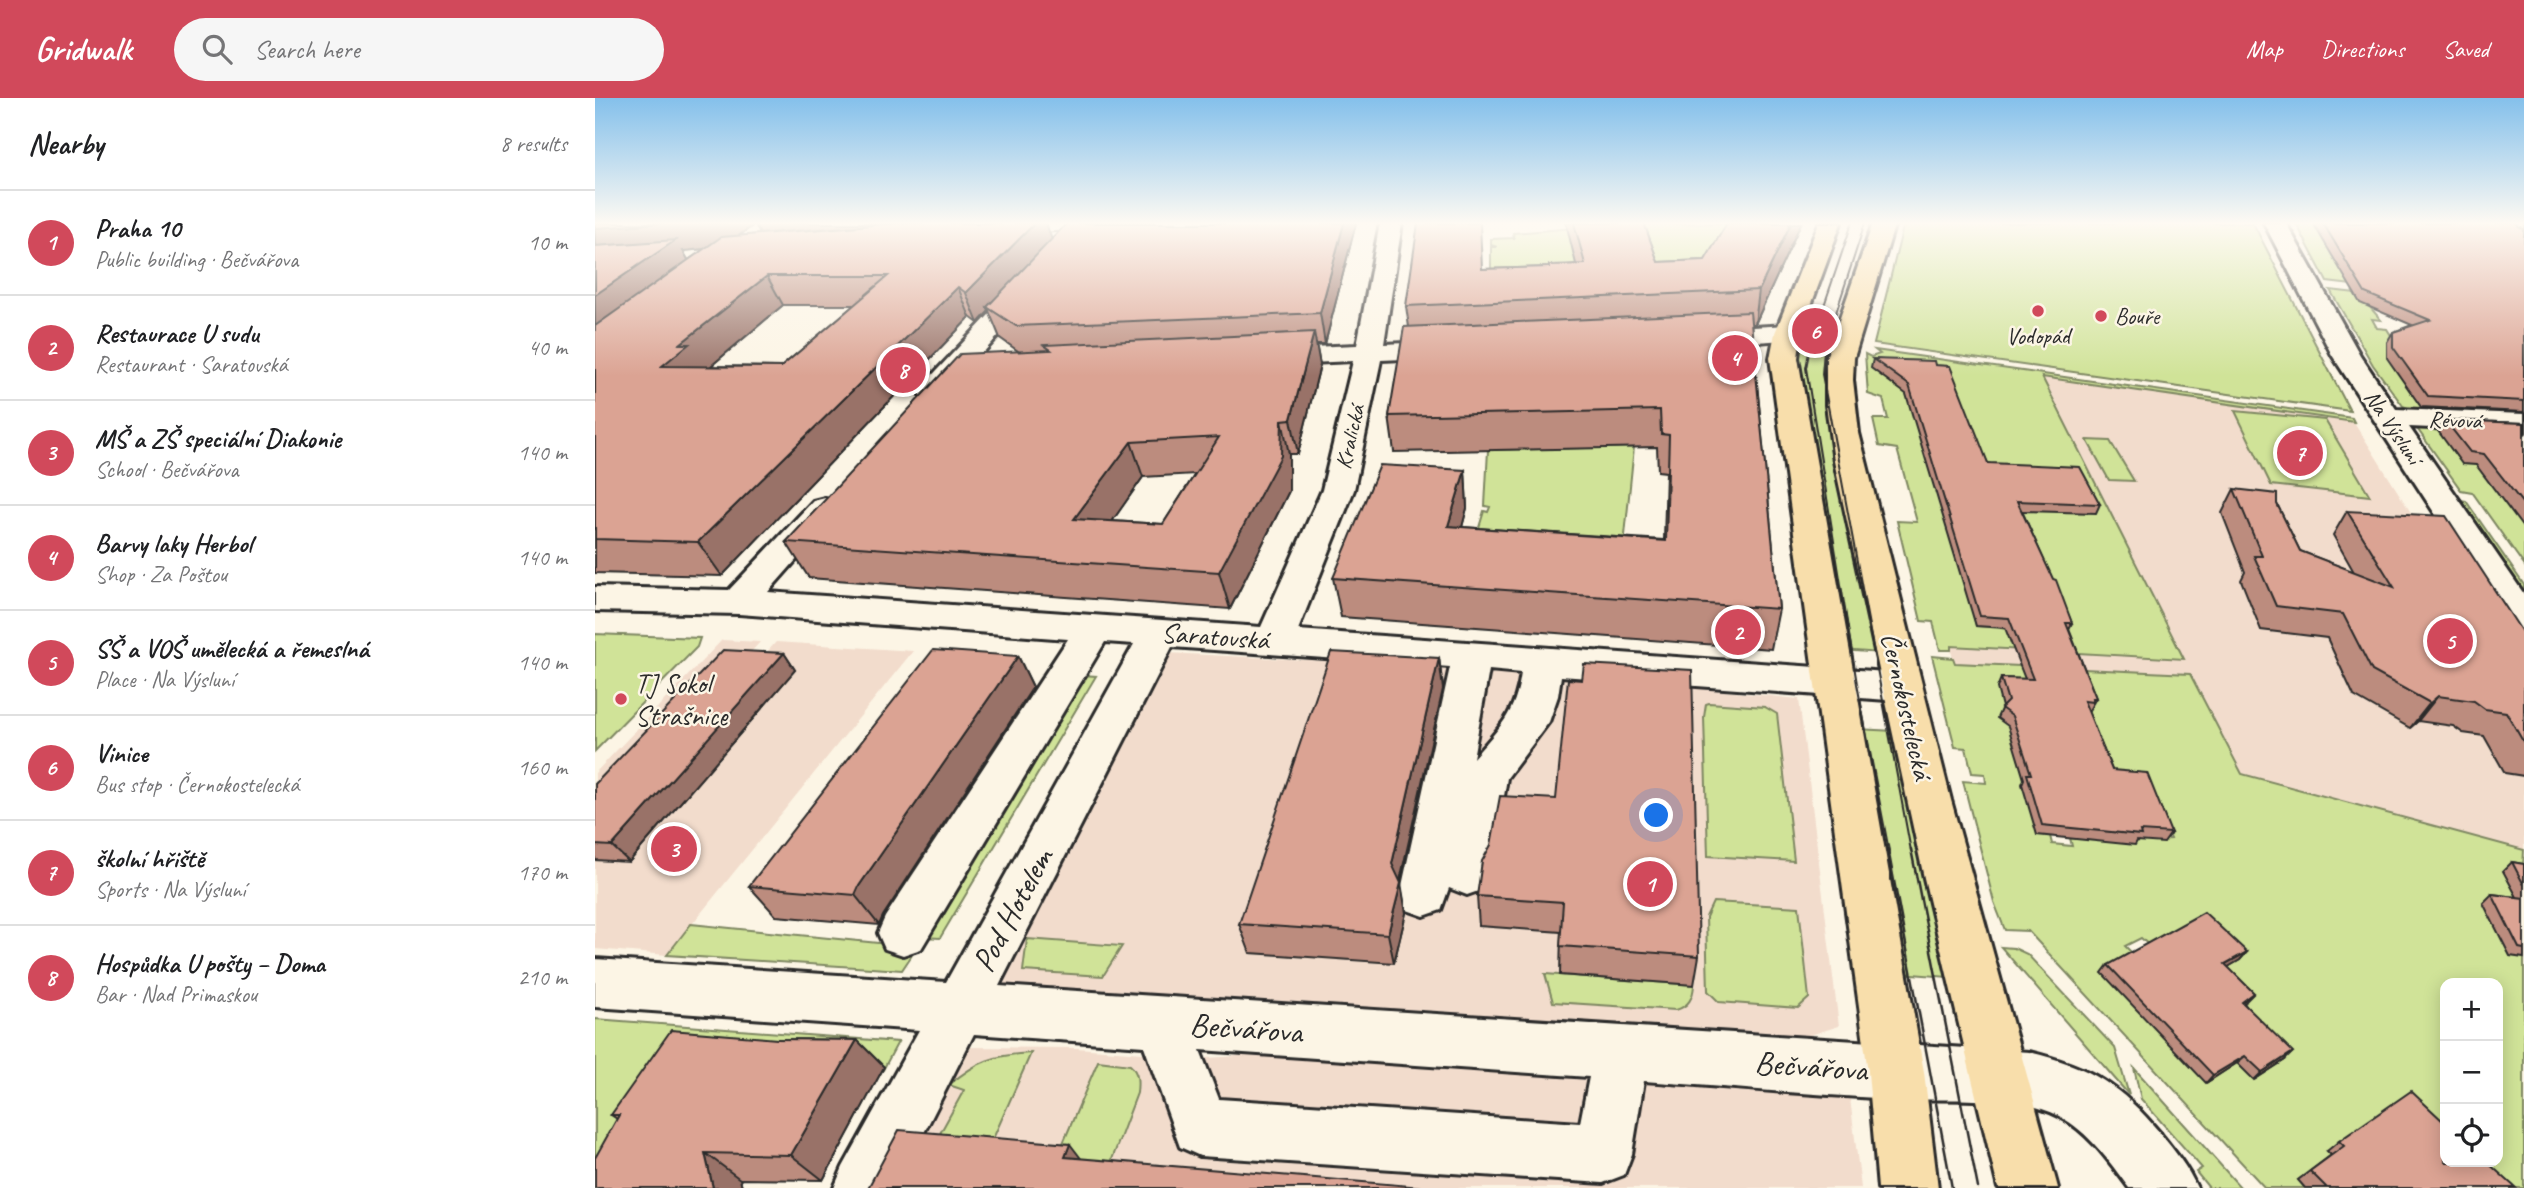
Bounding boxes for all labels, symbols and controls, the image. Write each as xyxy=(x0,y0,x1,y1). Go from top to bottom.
search box xyxy=(174,18,664,81)
text: Gridwalk xyxy=(35,28,132,70)
icon: search xyxy=(198,30,236,68)
text: Search here xyxy=(254,33,360,66)
text: Map xyxy=(2246,34,2283,64)
text: Directions xyxy=(2321,34,2404,64)
text: Saved xyxy=(2442,34,2489,64)
text: Nearby xyxy=(28,125,104,163)
text: 8 results xyxy=(500,129,567,158)
text: Praha 10 xyxy=(95,212,180,245)
text: 1 xyxy=(46,228,56,257)
text: 10 m xyxy=(528,228,567,257)
text: Public building · Bečvářova xyxy=(95,245,298,274)
place label: Bouře xyxy=(2115,302,2161,331)
marker: Vodopád xyxy=(2030,303,2046,319)
pin: 6 xyxy=(1792,305,1838,357)
marker: Bouře xyxy=(2093,308,2109,324)
text: Restaurace U sudu xyxy=(95,317,259,350)
place label: Vodopád xyxy=(2006,322,2074,351)
pin: 4 xyxy=(1712,332,1758,384)
text: 2 xyxy=(46,333,56,362)
text: 40 m xyxy=(528,333,567,362)
pin: 8 xyxy=(880,344,926,396)
text: Restaurant · Saratovská xyxy=(95,350,288,379)
street label: Na Výsluní xyxy=(2358,384,2431,474)
street label: Kralická xyxy=(1329,400,1372,472)
street label: Révová xyxy=(2428,405,2484,435)
text: MŠ a ZŠ speciální Diakonie xyxy=(95,422,341,455)
pin: 7 xyxy=(2277,427,2323,479)
text: 3 xyxy=(46,438,56,467)
text: 140 m xyxy=(518,438,567,467)
text: School · Bečvářova xyxy=(95,455,239,484)
text: Barvy laky Herbol xyxy=(95,527,252,560)
text: 4 xyxy=(46,543,56,572)
text: 140 m xyxy=(518,543,567,572)
text: Shop · Za Poštou xyxy=(95,560,227,589)
pin: 2 xyxy=(1715,606,1761,658)
street label: Saratovská xyxy=(1160,615,1272,657)
pin: 5 xyxy=(2427,615,2473,667)
street label: Černokostelecká xyxy=(1873,629,1941,785)
text: SŠ a VOŠ umělecká a řemeslná xyxy=(95,632,369,665)
text: 5 xyxy=(46,648,56,677)
text: 140 m xyxy=(518,648,567,677)
text: Place · Na Výsluní xyxy=(95,665,234,694)
place label: TJ Sokol Strašnice xyxy=(635,666,729,733)
marker: TJ Sokol Strašnice xyxy=(613,691,629,707)
text: Vinice xyxy=(95,737,148,770)
text: 6 xyxy=(46,753,56,782)
text: 160 m xyxy=(518,753,567,782)
text: Bus stop · Černokostelecká xyxy=(95,770,299,799)
your location xyxy=(1639,798,1673,832)
pin: 3 xyxy=(651,823,697,875)
street label: Pod Hotelem xyxy=(962,839,1063,979)
text: školní hřiště xyxy=(95,842,204,875)
text: 7 xyxy=(46,858,56,887)
text: 170 m xyxy=(518,858,567,887)
pin: 1 xyxy=(1627,858,1673,910)
text: Sports · Na Výsluní xyxy=(95,875,246,904)
text: Hospůdka U pošty – Doma xyxy=(95,947,325,980)
text: 8 xyxy=(46,963,56,992)
text: 210 m xyxy=(518,963,567,992)
map controls xyxy=(2440,978,2503,1167)
button: + xyxy=(2440,978,2503,1041)
text: Bar · Nad Primaskou xyxy=(95,980,257,1009)
street label: Bečvářova xyxy=(1188,1003,1305,1053)
street label: Bečvářova xyxy=(1753,1041,1870,1091)
button: − xyxy=(2440,1041,2503,1104)
button: locate xyxy=(2440,1104,2503,1167)

